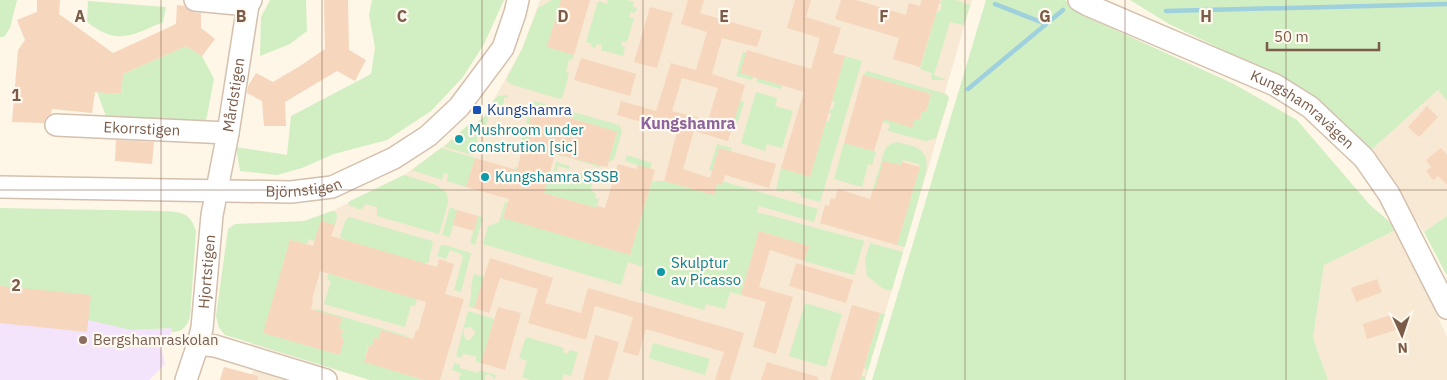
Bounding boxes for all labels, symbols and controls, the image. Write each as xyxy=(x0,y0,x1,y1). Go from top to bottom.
text: A xyxy=(75,6,86,26)
text: B xyxy=(236,6,247,26)
text: C xyxy=(397,6,407,26)
text: D xyxy=(557,6,569,26)
text: E xyxy=(719,6,729,26)
text: F xyxy=(879,6,889,26)
text: G xyxy=(1039,6,1051,26)
text: H xyxy=(1200,6,1212,26)
scale bar xyxy=(1267,20,1380,52)
text: 50 m xyxy=(1274,27,1309,46)
street label: Mårdstigen xyxy=(218,56,249,133)
street label: Kungshamravägen xyxy=(1248,66,1358,153)
text: 1 xyxy=(11,85,21,105)
place label: Kungshamra xyxy=(487,100,572,119)
marker: Kungshamra xyxy=(471,104,483,116)
district label: Kungshamra xyxy=(640,113,736,133)
street label: Ekorrstigen xyxy=(103,117,181,140)
place label: Mushroom under constrution [sic] xyxy=(469,120,584,156)
marker: Mushroom under constrution [sic] xyxy=(453,133,465,145)
place label: Kungshamra SSSB xyxy=(495,167,619,186)
marker: Kungshamra SSSB xyxy=(479,171,491,183)
street label: Björnstigen xyxy=(265,174,345,201)
street label: Hjortstigen xyxy=(194,234,219,310)
place label: Skulptur av Picasso xyxy=(671,253,741,289)
marker: Skulptur av Picasso xyxy=(655,266,667,278)
text: 2 xyxy=(11,275,21,295)
north arrow xyxy=(1377,310,1427,360)
place label: Bergshamraskolan xyxy=(93,330,218,349)
marker: Bergshamraskolan xyxy=(77,334,89,346)
text: N xyxy=(1397,339,1408,357)

